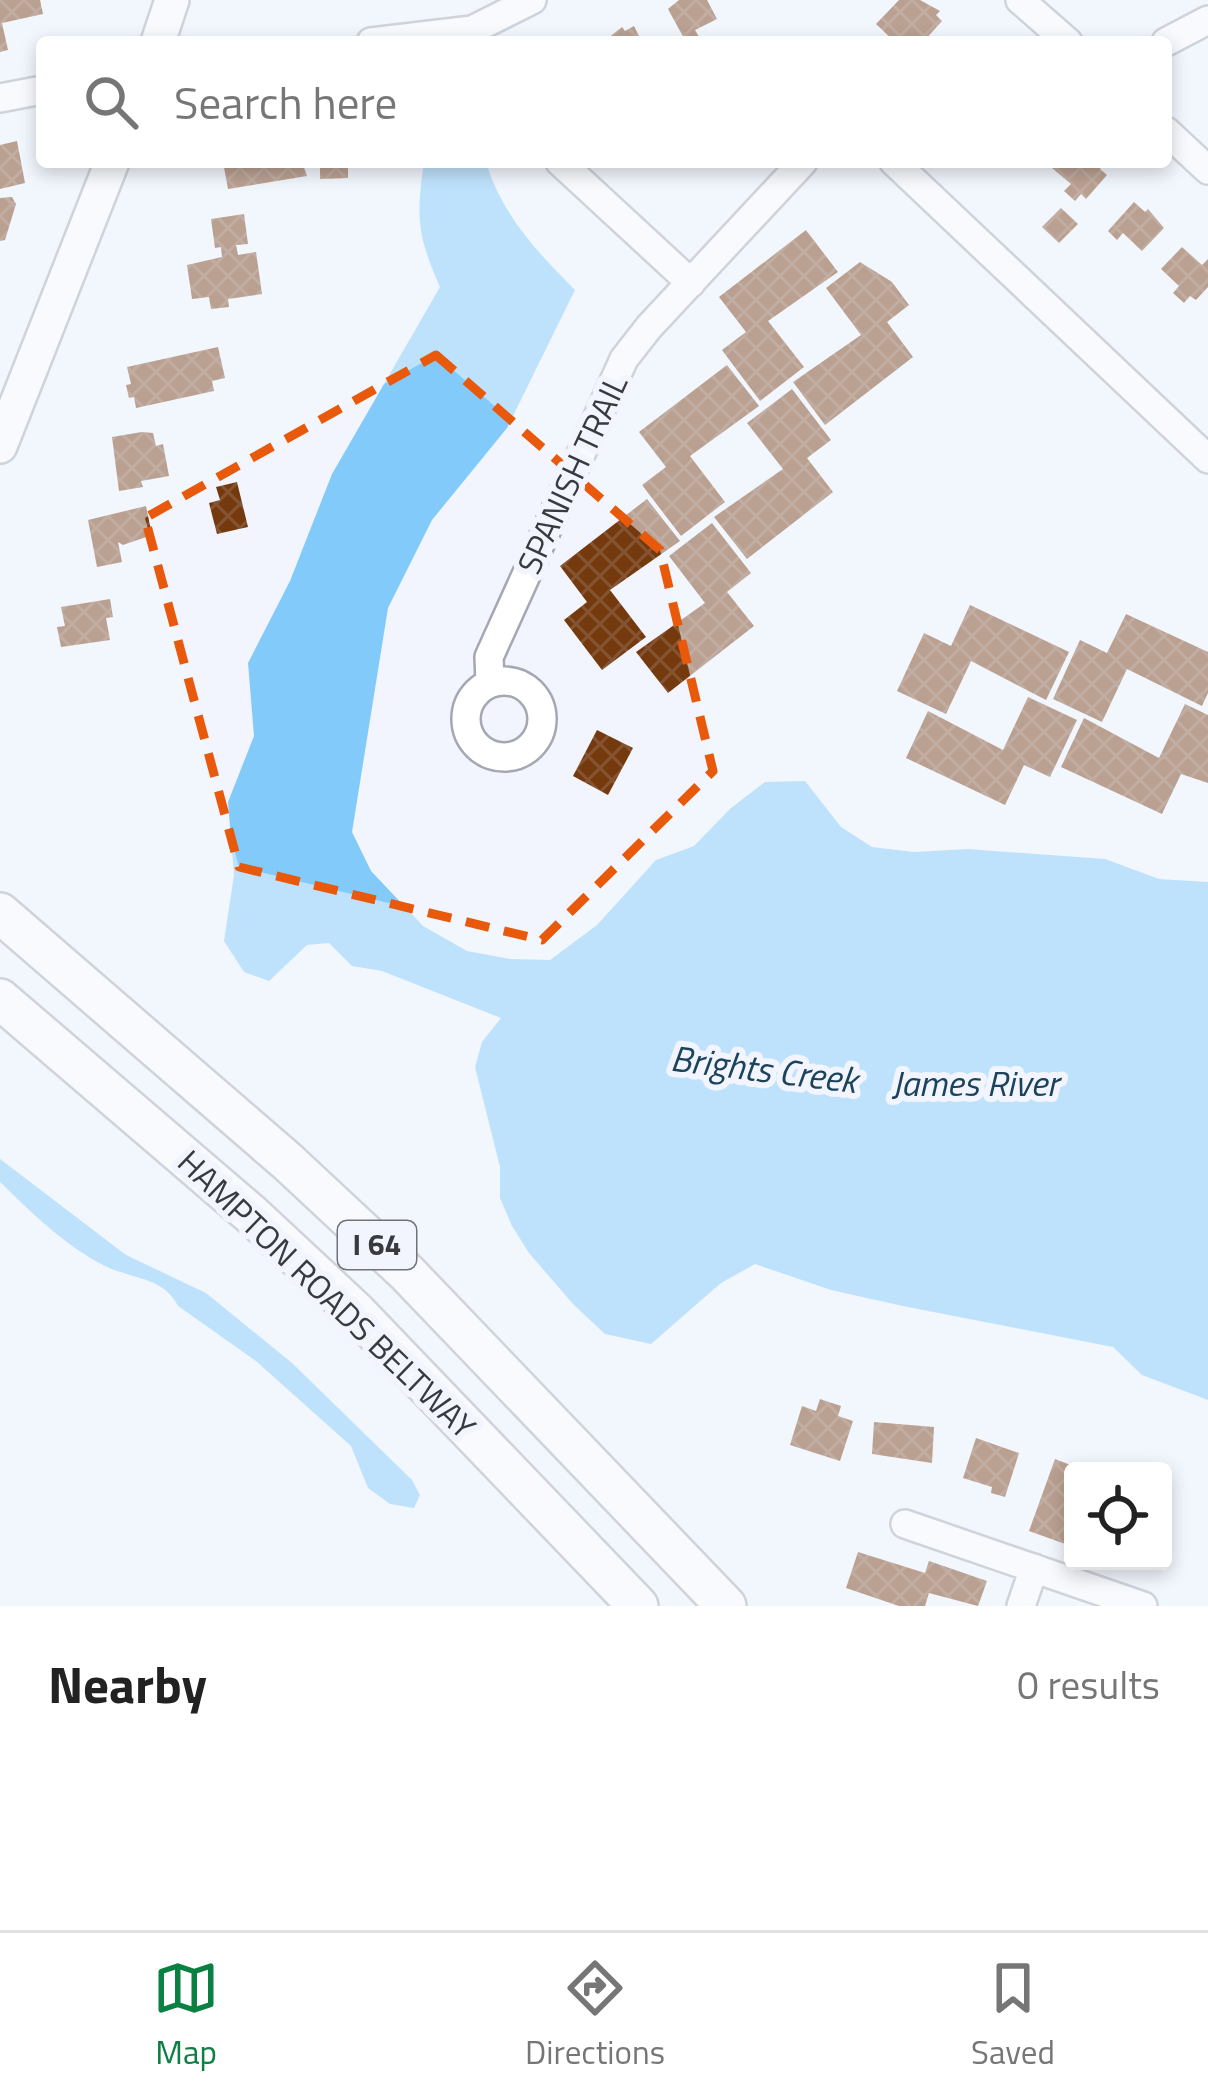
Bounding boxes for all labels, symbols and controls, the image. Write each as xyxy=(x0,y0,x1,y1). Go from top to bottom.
search box xyxy=(36,36,1172,168)
text: Search here xyxy=(174,68,397,136)
icon: search xyxy=(78,69,144,135)
street label: SPANISH TRAIL xyxy=(504,366,640,582)
water label: Brights Creek xyxy=(668,1030,864,1108)
water label: James River xyxy=(892,1055,1063,1110)
street label: HAMPTON ROADS BELTWAY xyxy=(166,1138,488,1450)
road number: I 64 xyxy=(338,1221,416,1269)
map controls xyxy=(1064,1462,1172,1570)
button: locate xyxy=(1064,1462,1172,1570)
text: Nearby xyxy=(48,1645,207,1723)
text: 0 results xyxy=(1017,1655,1160,1714)
tab: Map xyxy=(153,1955,219,2077)
tab: Directions xyxy=(525,1955,665,2077)
tab: Saved xyxy=(971,1955,1055,2077)

